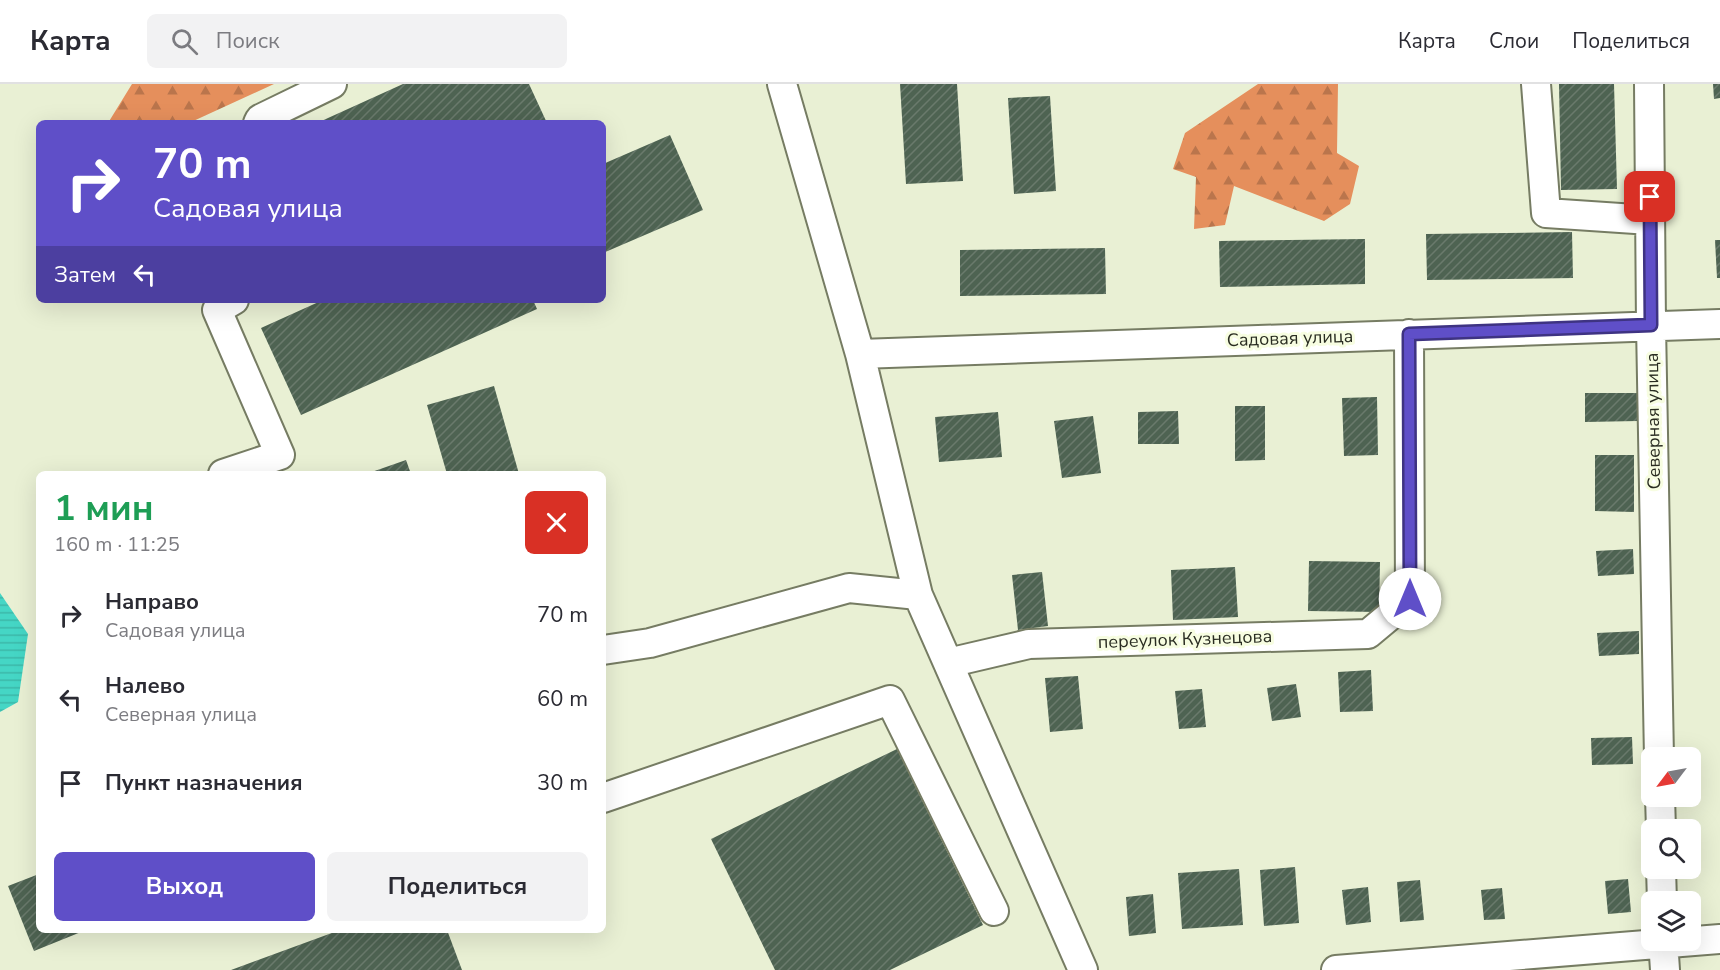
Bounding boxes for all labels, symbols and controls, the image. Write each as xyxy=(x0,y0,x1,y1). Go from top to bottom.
search box xyxy=(147,14,567,68)
text: Карта xyxy=(30,22,111,60)
icon: search xyxy=(168,25,201,58)
text: Поиск xyxy=(216,26,280,56)
text: Карта xyxy=(1398,27,1456,55)
text: Слои xyxy=(1489,27,1539,55)
text: Поделиться xyxy=(1572,27,1690,55)
text: 70 m xyxy=(153,136,252,193)
icon: right xyxy=(54,144,132,222)
pin xyxy=(1624,171,1675,222)
icon: arrive xyxy=(1633,180,1666,213)
text: Садовая улица xyxy=(153,190,343,227)
icon: left xyxy=(128,258,161,291)
text: Затем xyxy=(54,260,116,290)
street label: Садовая улица xyxy=(1226,324,1354,352)
street label: Северная улица xyxy=(1640,352,1666,490)
text: 1 мин xyxy=(54,484,154,533)
button: close xyxy=(525,491,588,554)
text: 160 m · 11:25 xyxy=(54,531,180,558)
position arrow xyxy=(1378,567,1442,631)
text: Направо xyxy=(105,587,199,617)
icon: right xyxy=(54,599,87,632)
text: 70 m xyxy=(537,600,588,630)
text: Садовая улица xyxy=(105,617,246,644)
street label: переулок Кузнецова xyxy=(1097,624,1273,654)
text: Налево xyxy=(105,671,185,701)
icon: left xyxy=(54,683,87,716)
text: 60 m xyxy=(537,684,588,714)
text: Северная улица xyxy=(105,701,257,728)
north arrow xyxy=(1641,747,1701,807)
map controls xyxy=(1641,747,1701,951)
icon: arrive xyxy=(54,767,87,800)
text: Пункт назначения xyxy=(105,768,303,798)
text: 30 m xyxy=(537,768,588,798)
button: search xyxy=(1641,819,1701,879)
button: Выход xyxy=(54,852,315,921)
button: Поделиться xyxy=(327,852,588,921)
button: layers xyxy=(1641,891,1701,951)

